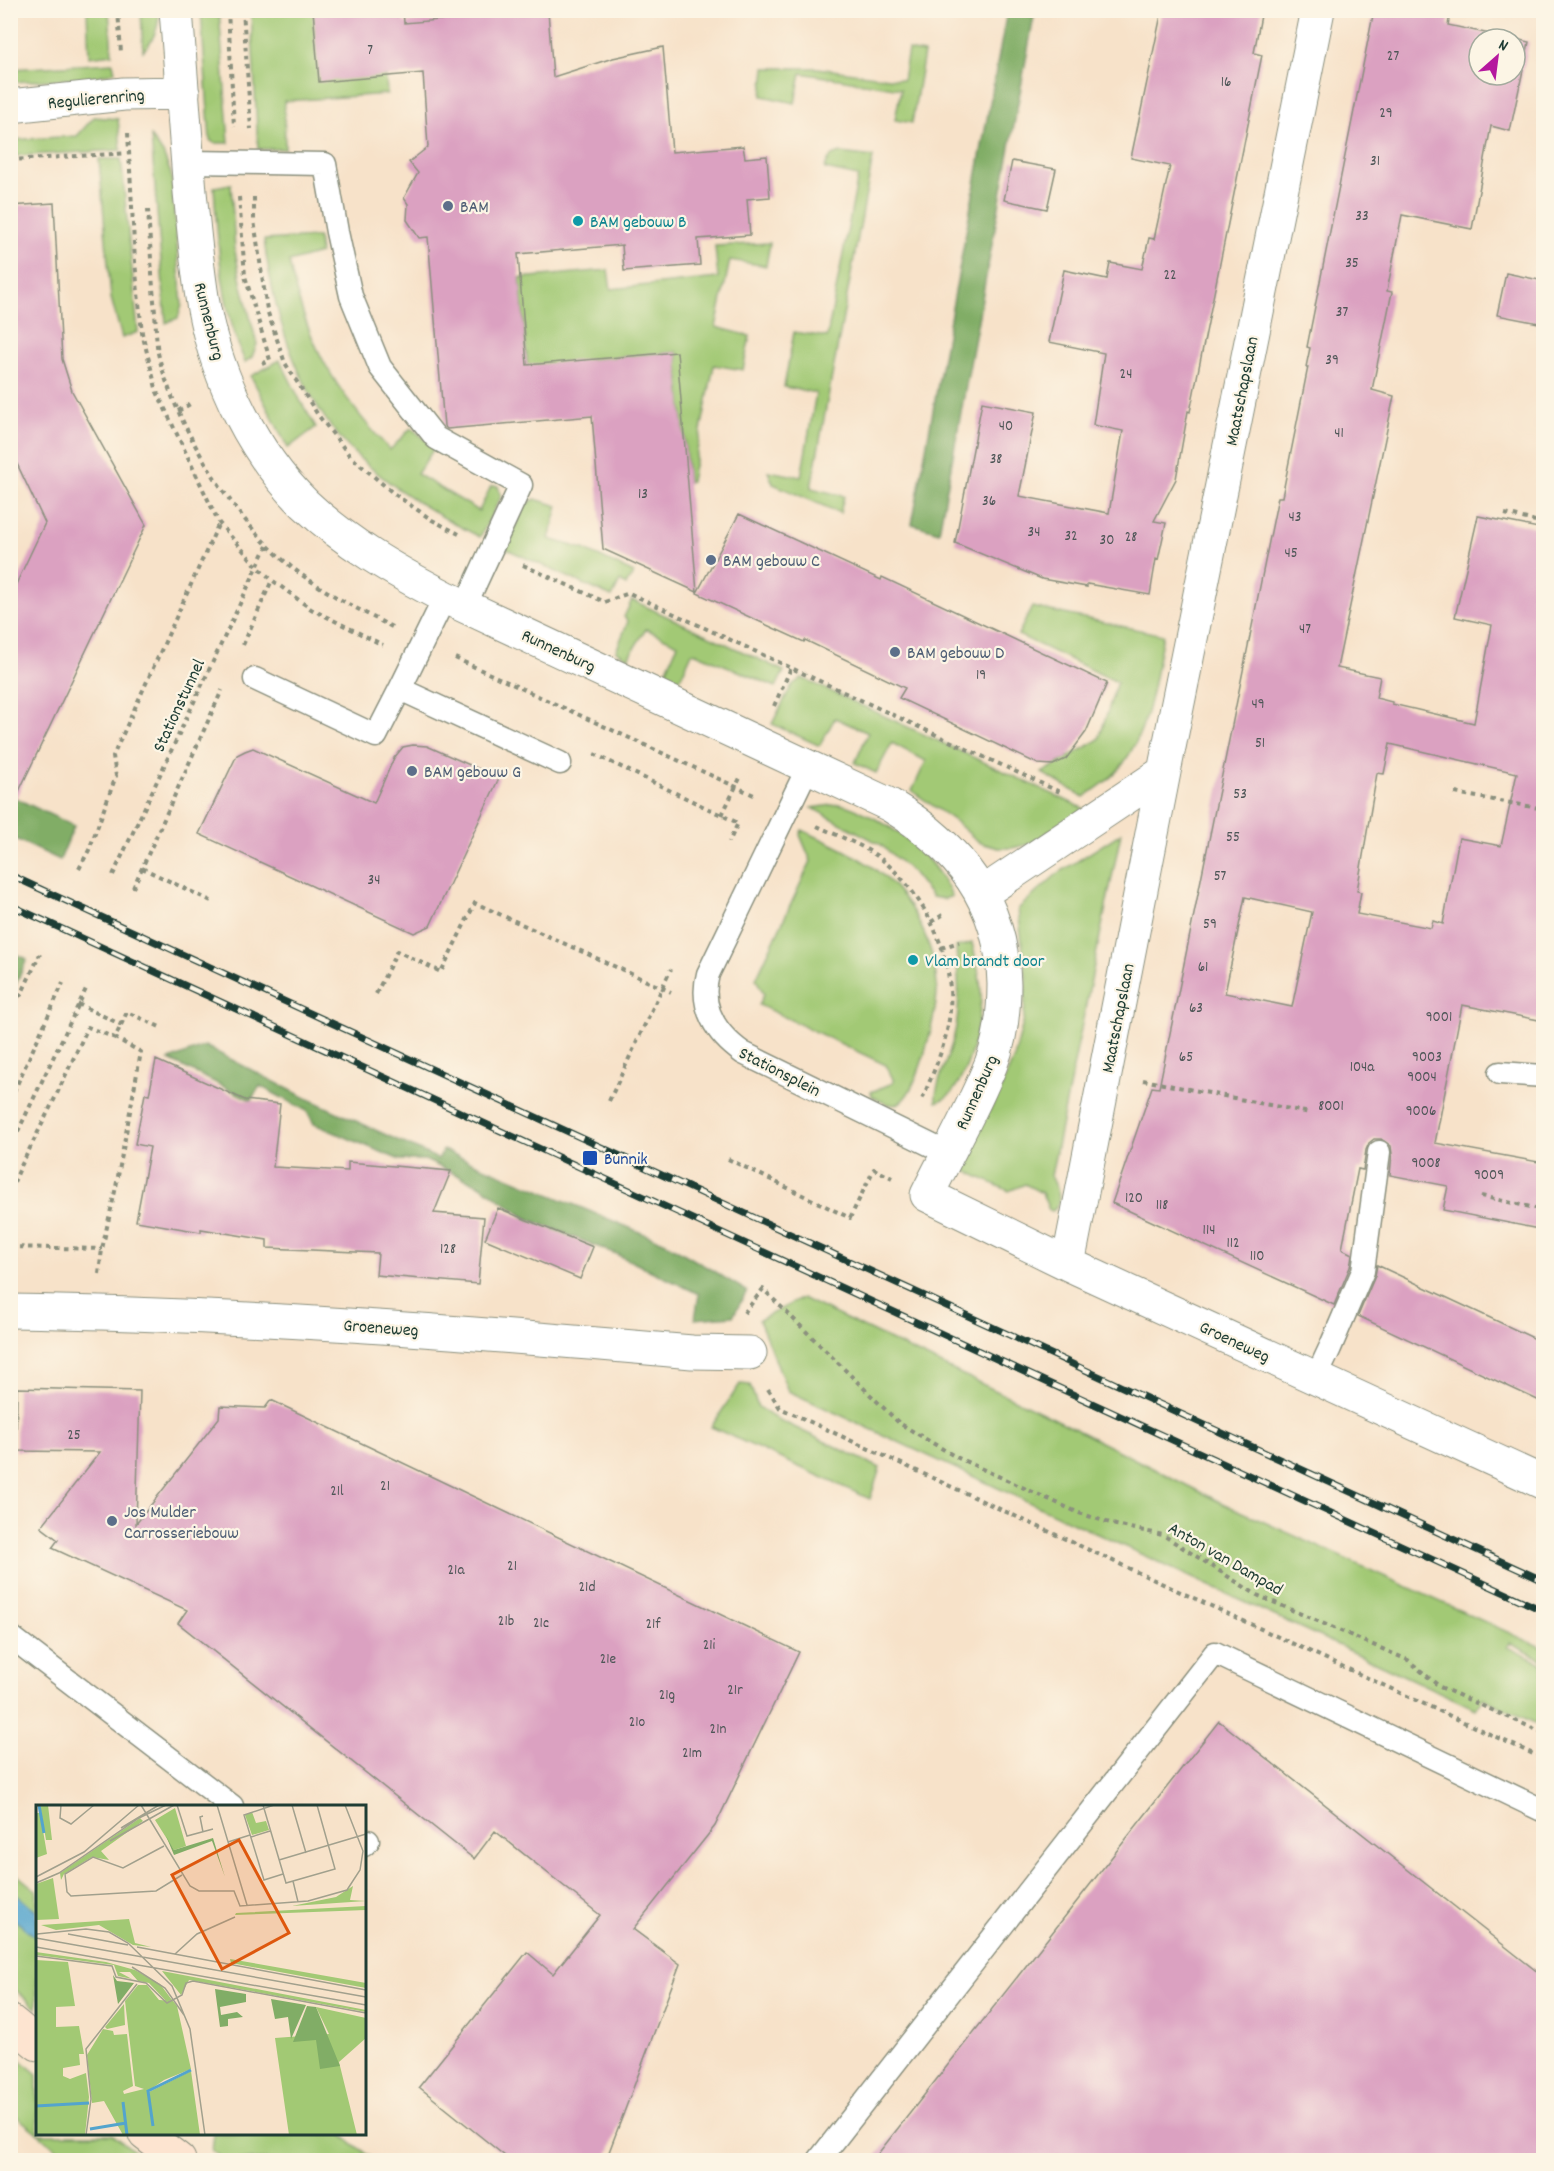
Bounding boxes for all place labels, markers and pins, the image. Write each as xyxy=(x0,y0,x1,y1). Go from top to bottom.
place label: BAM xyxy=(460,196,489,221)
marker: BAM xyxy=(441,199,455,213)
place label: BAM gebouw B xyxy=(590,211,687,236)
marker: BAM gebouw B xyxy=(571,214,585,228)
place label: BAM gebouw C xyxy=(723,550,820,575)
marker: BAM gebouw C xyxy=(704,553,718,567)
place label: BAM gebouw D xyxy=(907,642,1004,667)
marker: BAM gebouw D xyxy=(888,645,902,659)
place label: BAM gebouw G xyxy=(424,761,521,786)
marker: BAM gebouw G xyxy=(405,764,419,778)
place label: Vlam brandt door xyxy=(925,950,1045,975)
marker: Vlam brandt door xyxy=(906,953,920,967)
place label: Bunnik xyxy=(604,1148,648,1173)
marker: Bunnik xyxy=(581,1149,599,1167)
place label: Jos Mulder Carrosseriebouw xyxy=(124,1501,239,1547)
marker: Jos Mulder Carrosseriebouw xyxy=(105,1514,119,1528)

